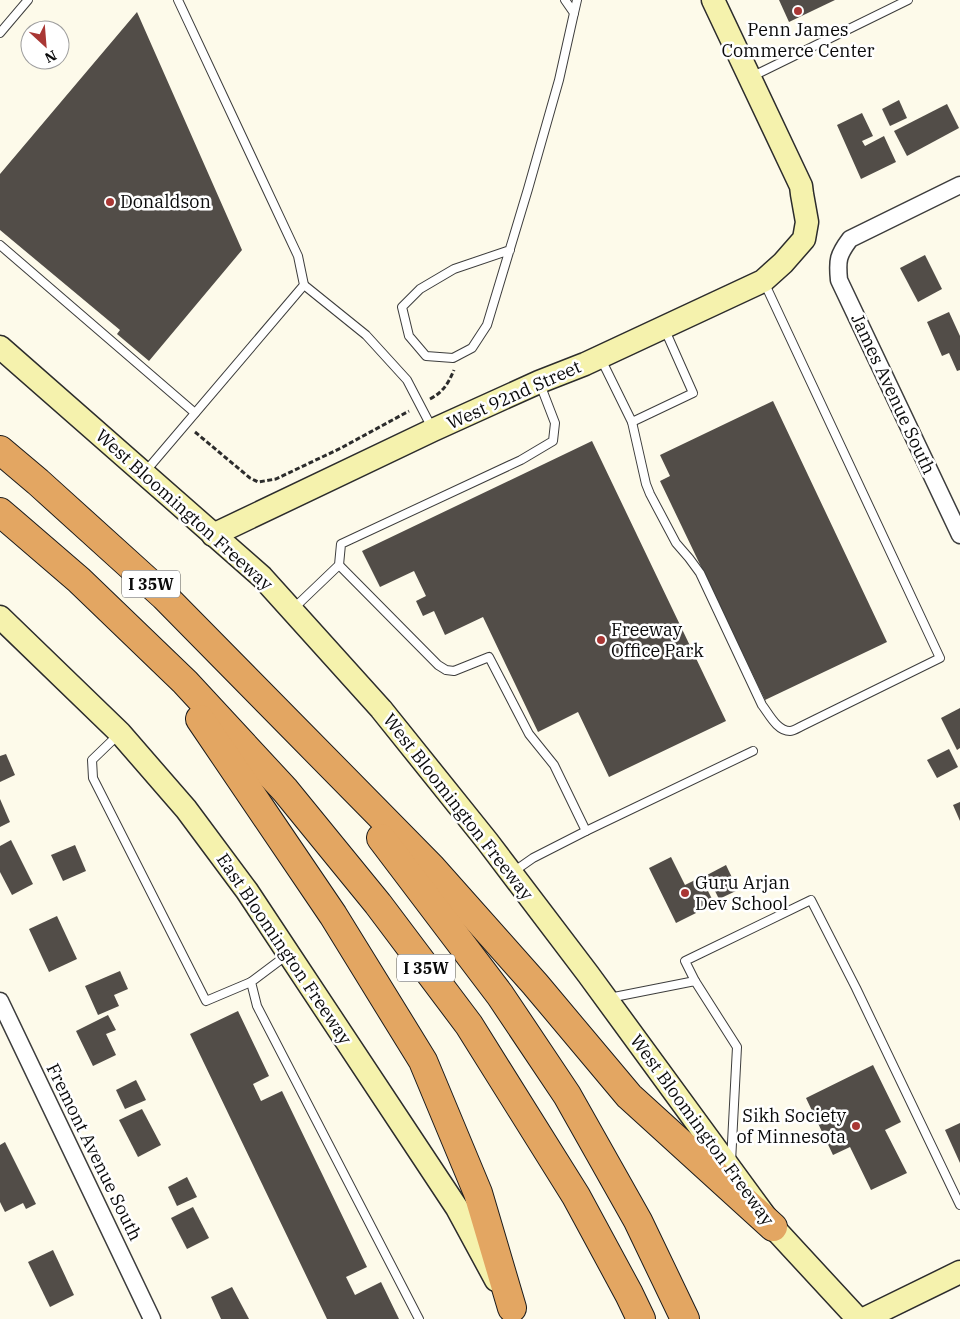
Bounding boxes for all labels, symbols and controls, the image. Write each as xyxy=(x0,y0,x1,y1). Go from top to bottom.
marker: Penn James Commerce Center xyxy=(792,5,804,17)
place label: Penn James Commerce Center xyxy=(721,18,875,62)
north arrow xyxy=(20,20,70,70)
text: N xyxy=(42,46,60,67)
place label: Donaldson xyxy=(120,190,211,213)
marker: Donaldson xyxy=(104,196,116,208)
street label: James Avenue South xyxy=(846,310,941,478)
street label: West 92nd Street xyxy=(443,355,584,434)
street label: West Bloomington Freeway xyxy=(91,424,278,596)
road number: I 35W xyxy=(122,570,180,598)
place label: Freeway Office Park xyxy=(611,618,704,662)
marker: Freeway Office Park xyxy=(595,634,607,646)
street label: West Bloomington Freeway xyxy=(378,709,539,905)
street label: East Bloomington Freeway xyxy=(212,849,357,1049)
place label: Guru Arjan Dev School xyxy=(695,871,790,915)
marker: Guru Arjan Dev School xyxy=(679,887,691,899)
road number: I 35W xyxy=(397,954,455,981)
street label: West Bloomington Freeway xyxy=(625,1030,780,1230)
street label: Fremont Avenue South xyxy=(41,1059,147,1244)
place label: Sikh Society of Minnesota xyxy=(736,1104,846,1148)
marker: Sikh Society of Minnesota xyxy=(850,1120,862,1132)

